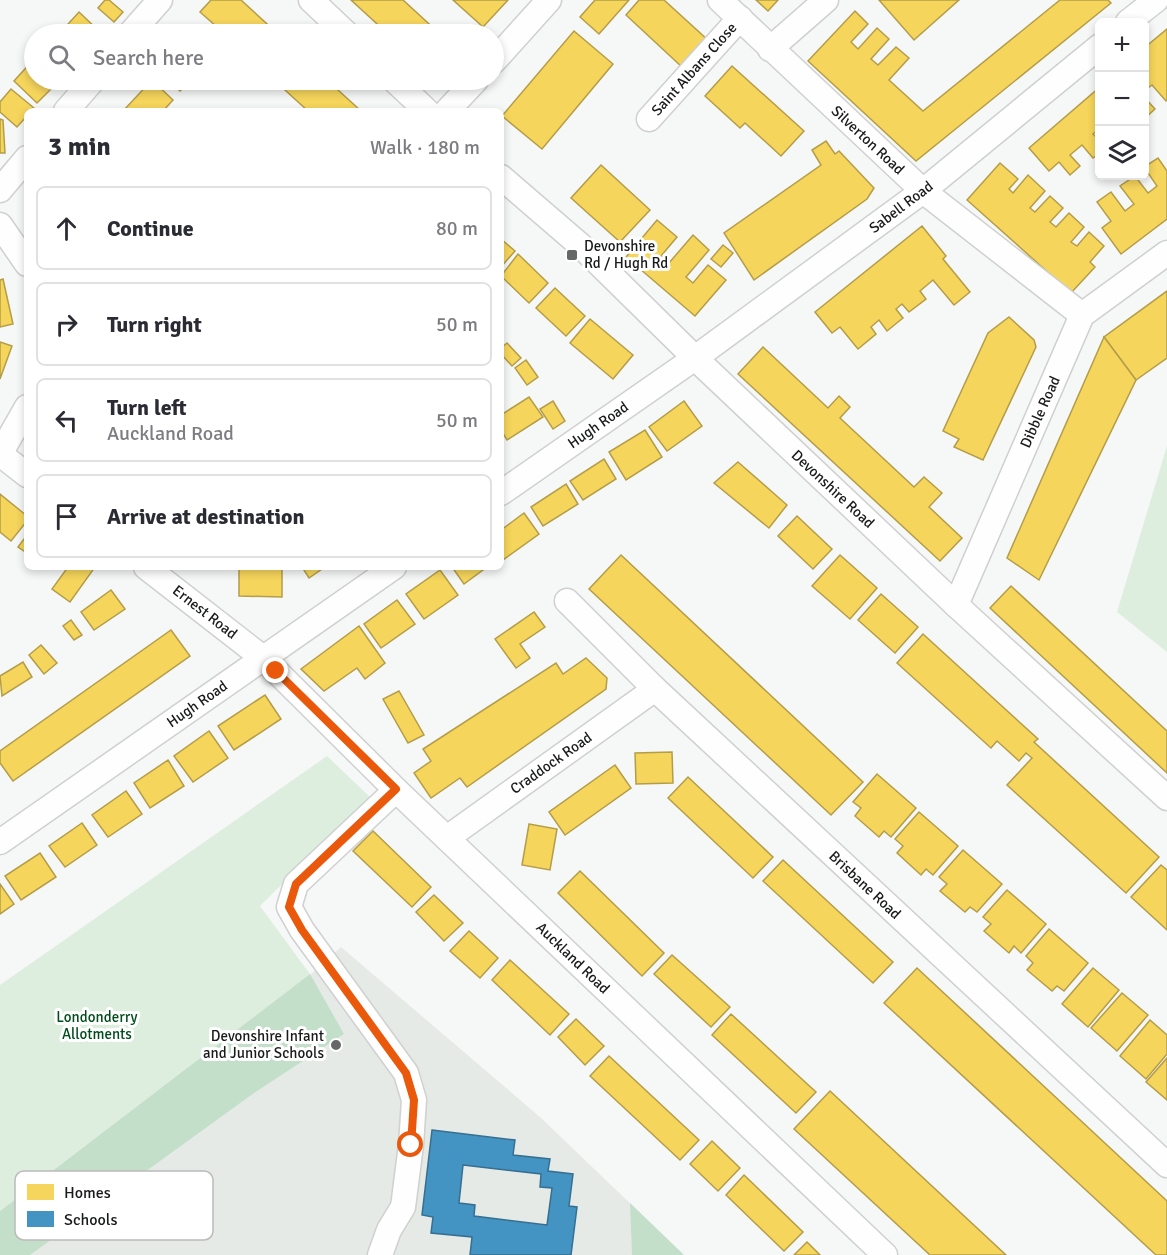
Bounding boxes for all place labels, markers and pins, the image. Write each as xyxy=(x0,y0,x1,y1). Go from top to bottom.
place label: Devonshire Rd / Hugh Rd xyxy=(584,237,668,272)
marker: Devonshire Rd / Hugh Rd xyxy=(565,248,579,262)
place label: Devonshire Infant and Junior Schools xyxy=(203,1027,324,1062)
marker: Devonshire Infant and Junior Schools xyxy=(329,1038,343,1052)

